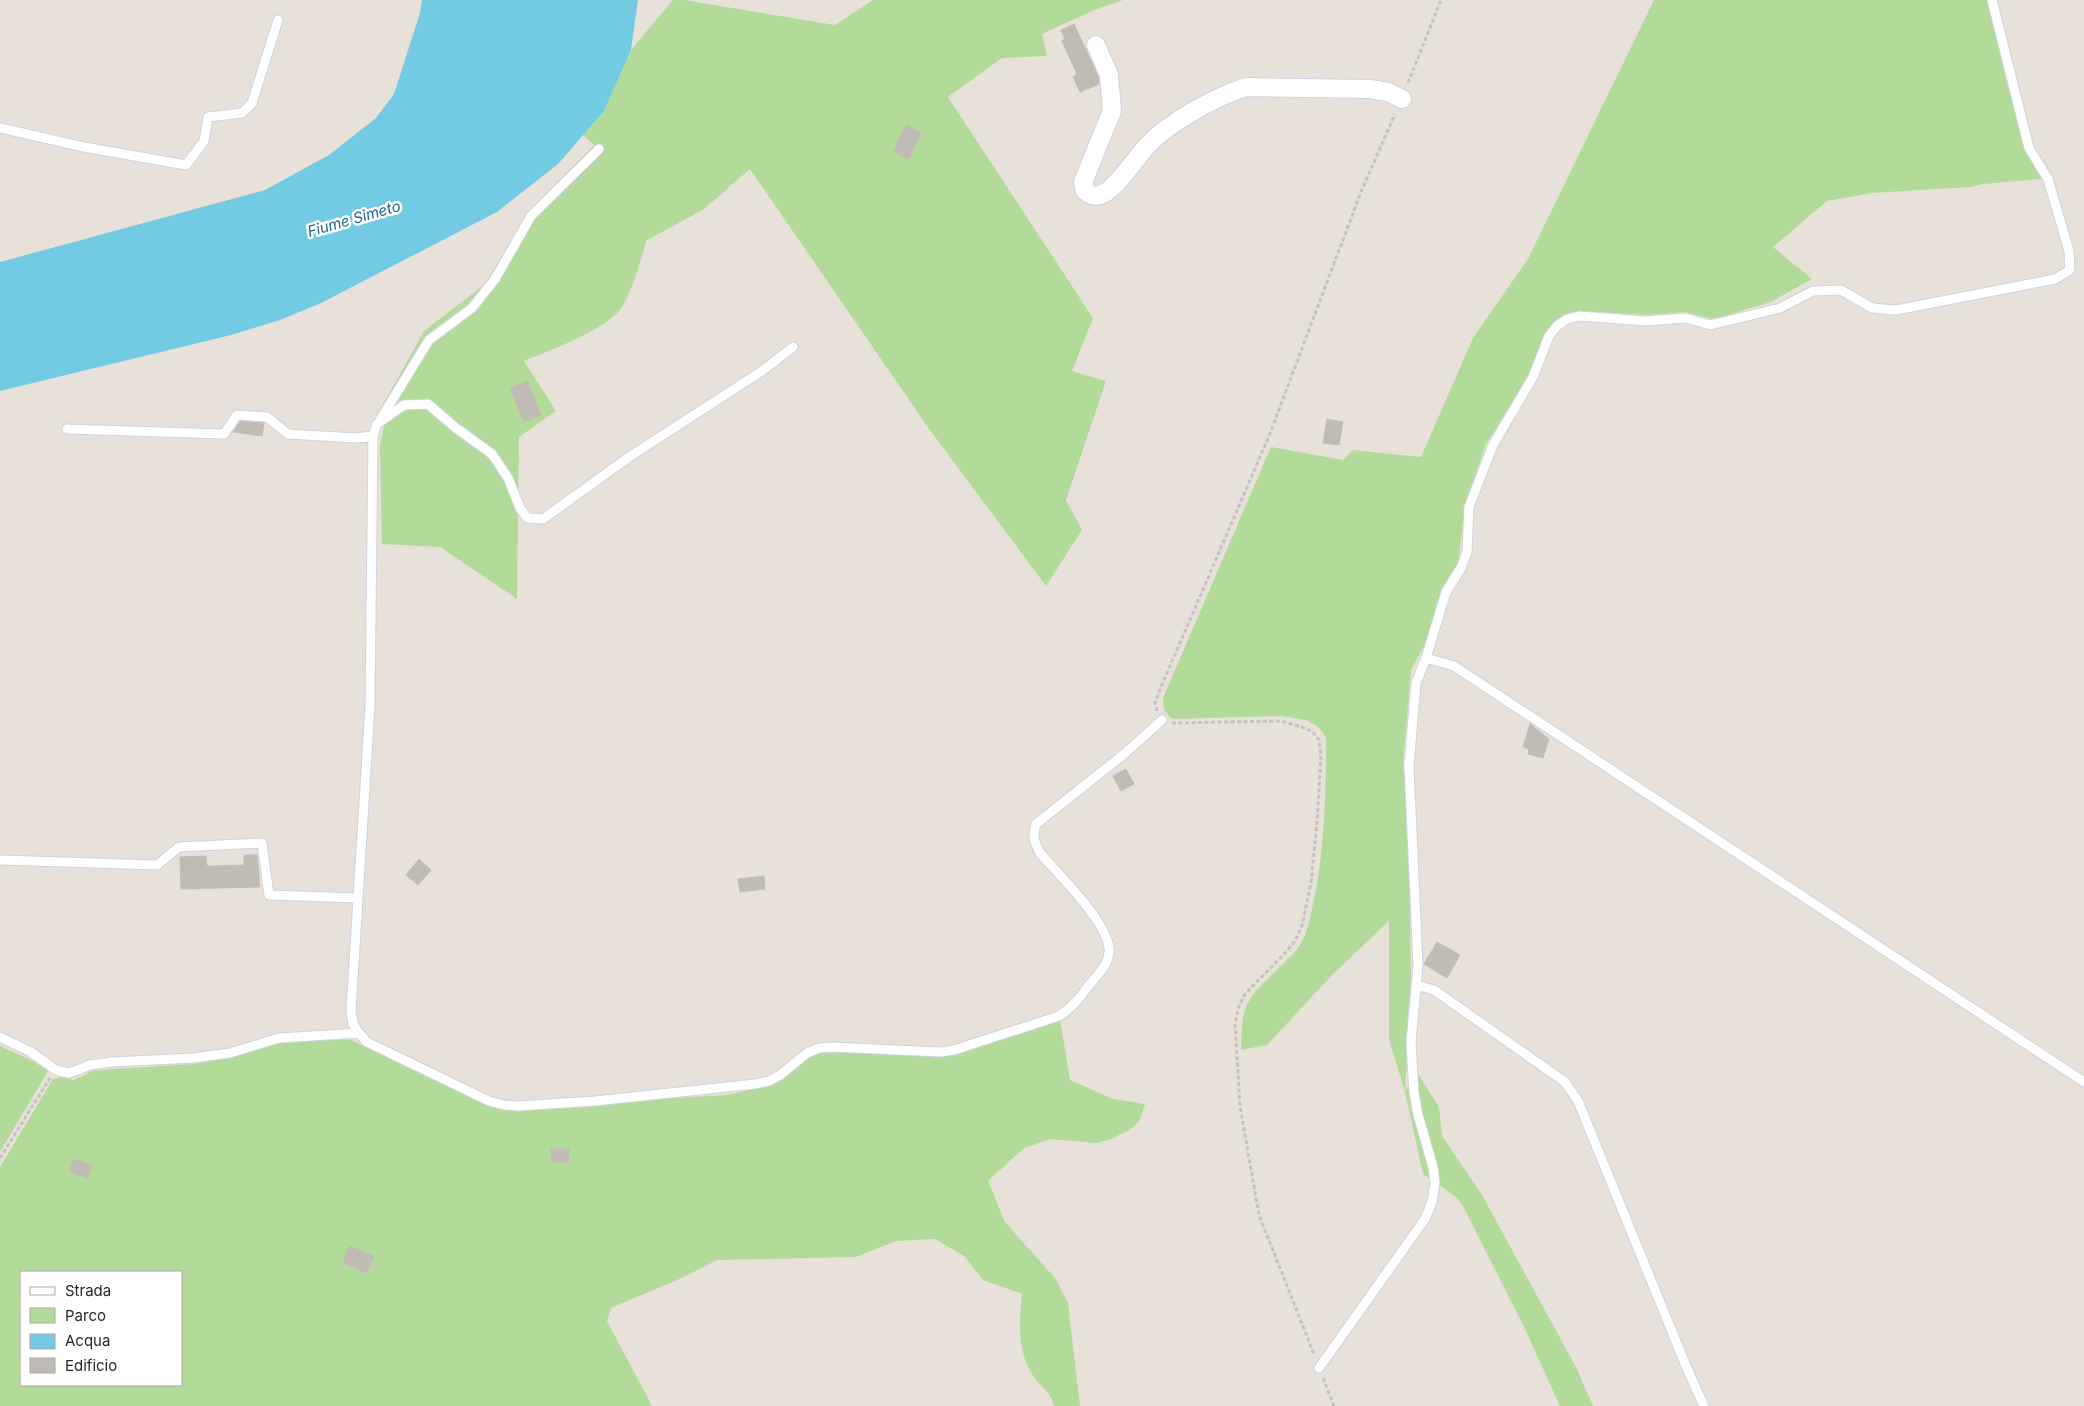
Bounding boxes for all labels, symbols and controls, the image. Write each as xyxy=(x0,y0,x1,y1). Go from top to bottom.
water label: Fiume Simeto xyxy=(305,196,403,241)
legend xyxy=(20,1271,182,1386)
text: Strada xyxy=(65,1281,111,1300)
text: Parco xyxy=(65,1306,106,1325)
text: Acqua xyxy=(65,1331,110,1350)
text: Edificio xyxy=(65,1356,117,1375)

